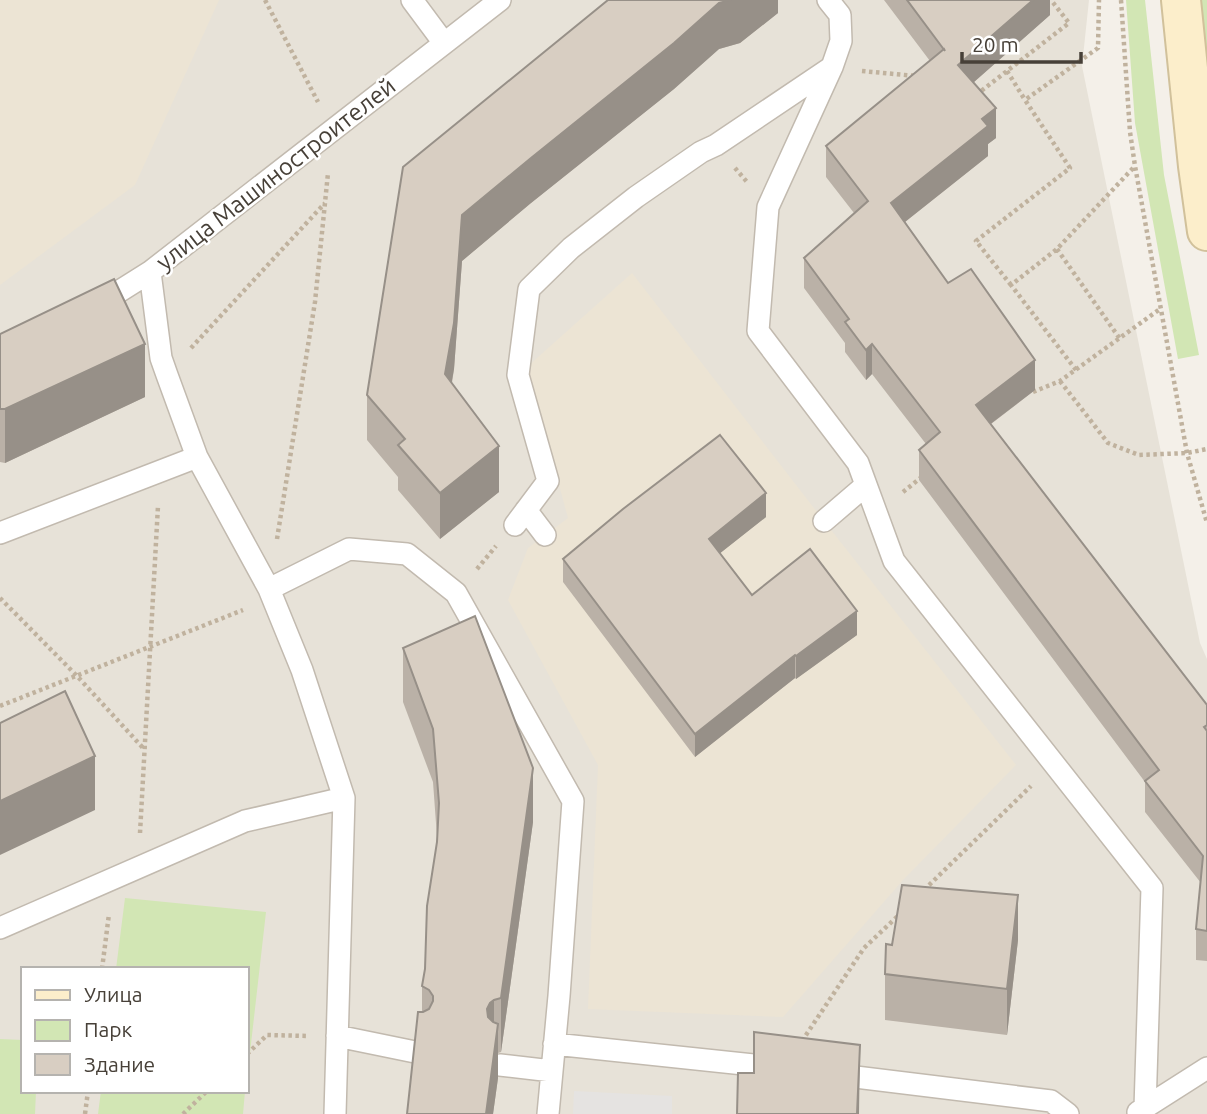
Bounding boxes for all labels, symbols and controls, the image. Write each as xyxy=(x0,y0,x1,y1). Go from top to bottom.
scale bar xyxy=(962,21,1081,65)
text: 20 m xyxy=(972,32,1019,56)
street label: улица Машиностроителей xyxy=(151,72,401,275)
legend xyxy=(21,967,248,1093)
text: Улица xyxy=(84,982,142,1006)
text: Парк xyxy=(84,1017,133,1041)
text: Здание xyxy=(84,1052,155,1076)

